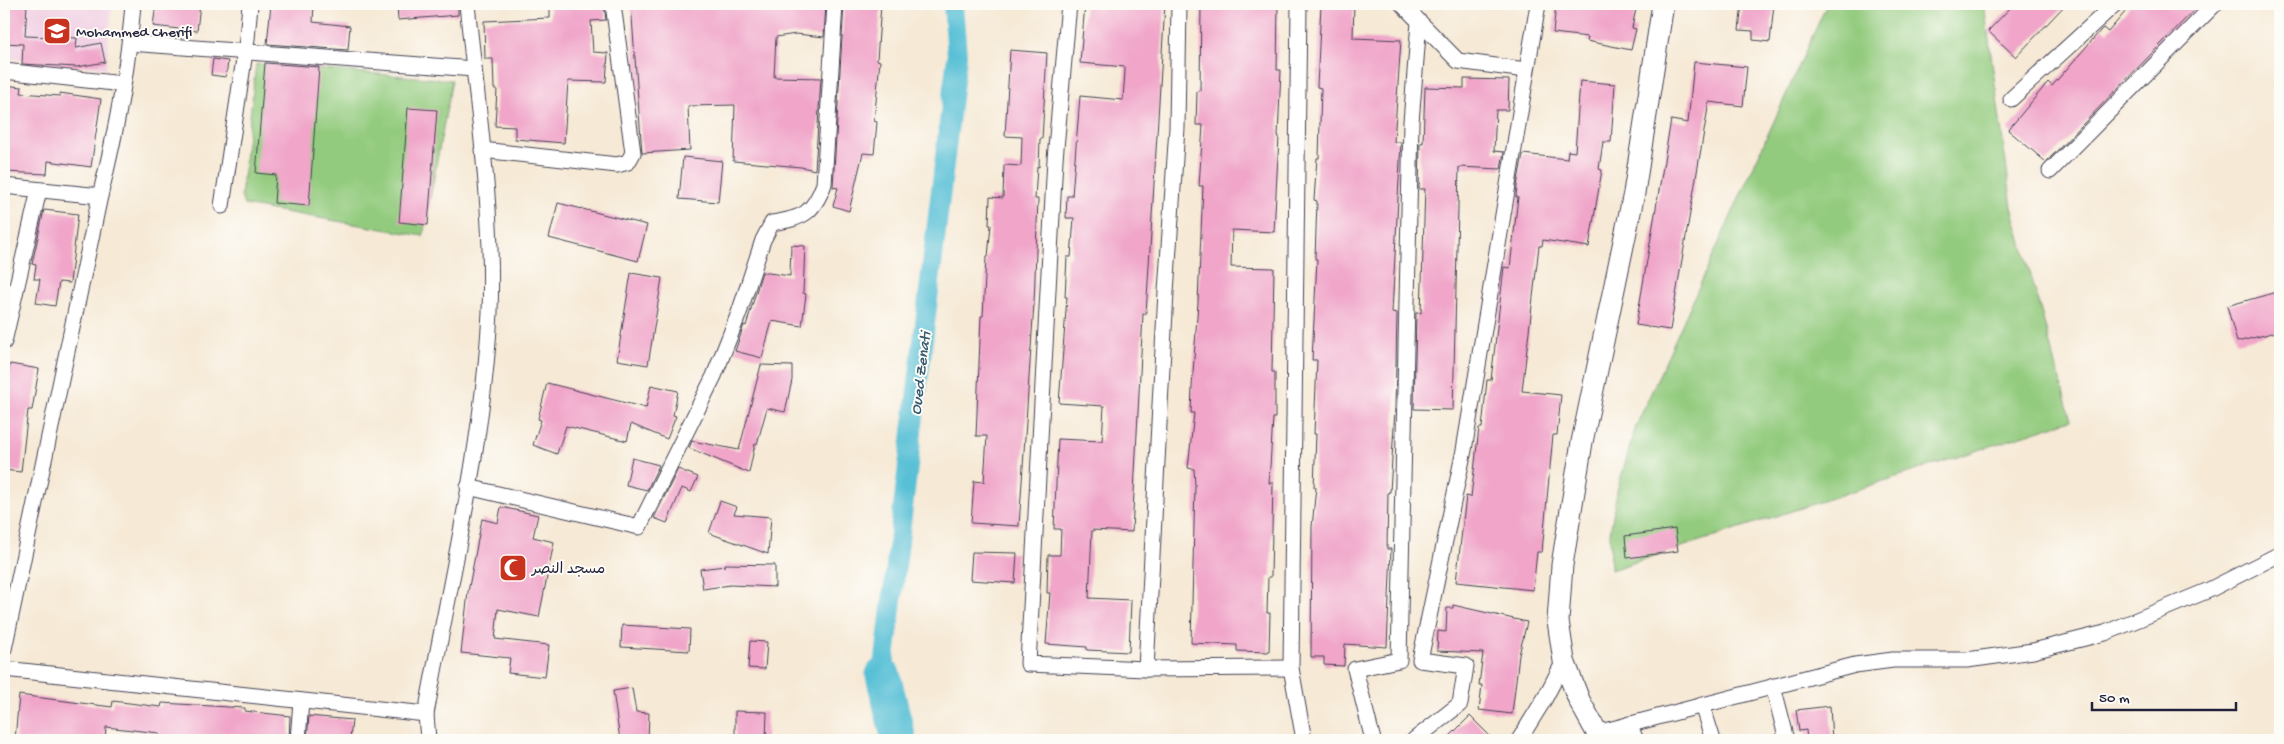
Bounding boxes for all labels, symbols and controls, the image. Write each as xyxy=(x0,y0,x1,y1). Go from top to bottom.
school or university icon: Mohammed Cherifi xyxy=(42,16,72,46)
place label: Mohammed Cherifi xyxy=(76,24,192,42)
water label: Oued Zenati xyxy=(908,329,937,416)
mosque icon: مسجد النصر xyxy=(498,553,528,583)
place label: مسجد النصر xyxy=(530,561,605,579)
scale bar xyxy=(2092,679,2235,711)
text: 50 m xyxy=(2099,690,2130,708)

